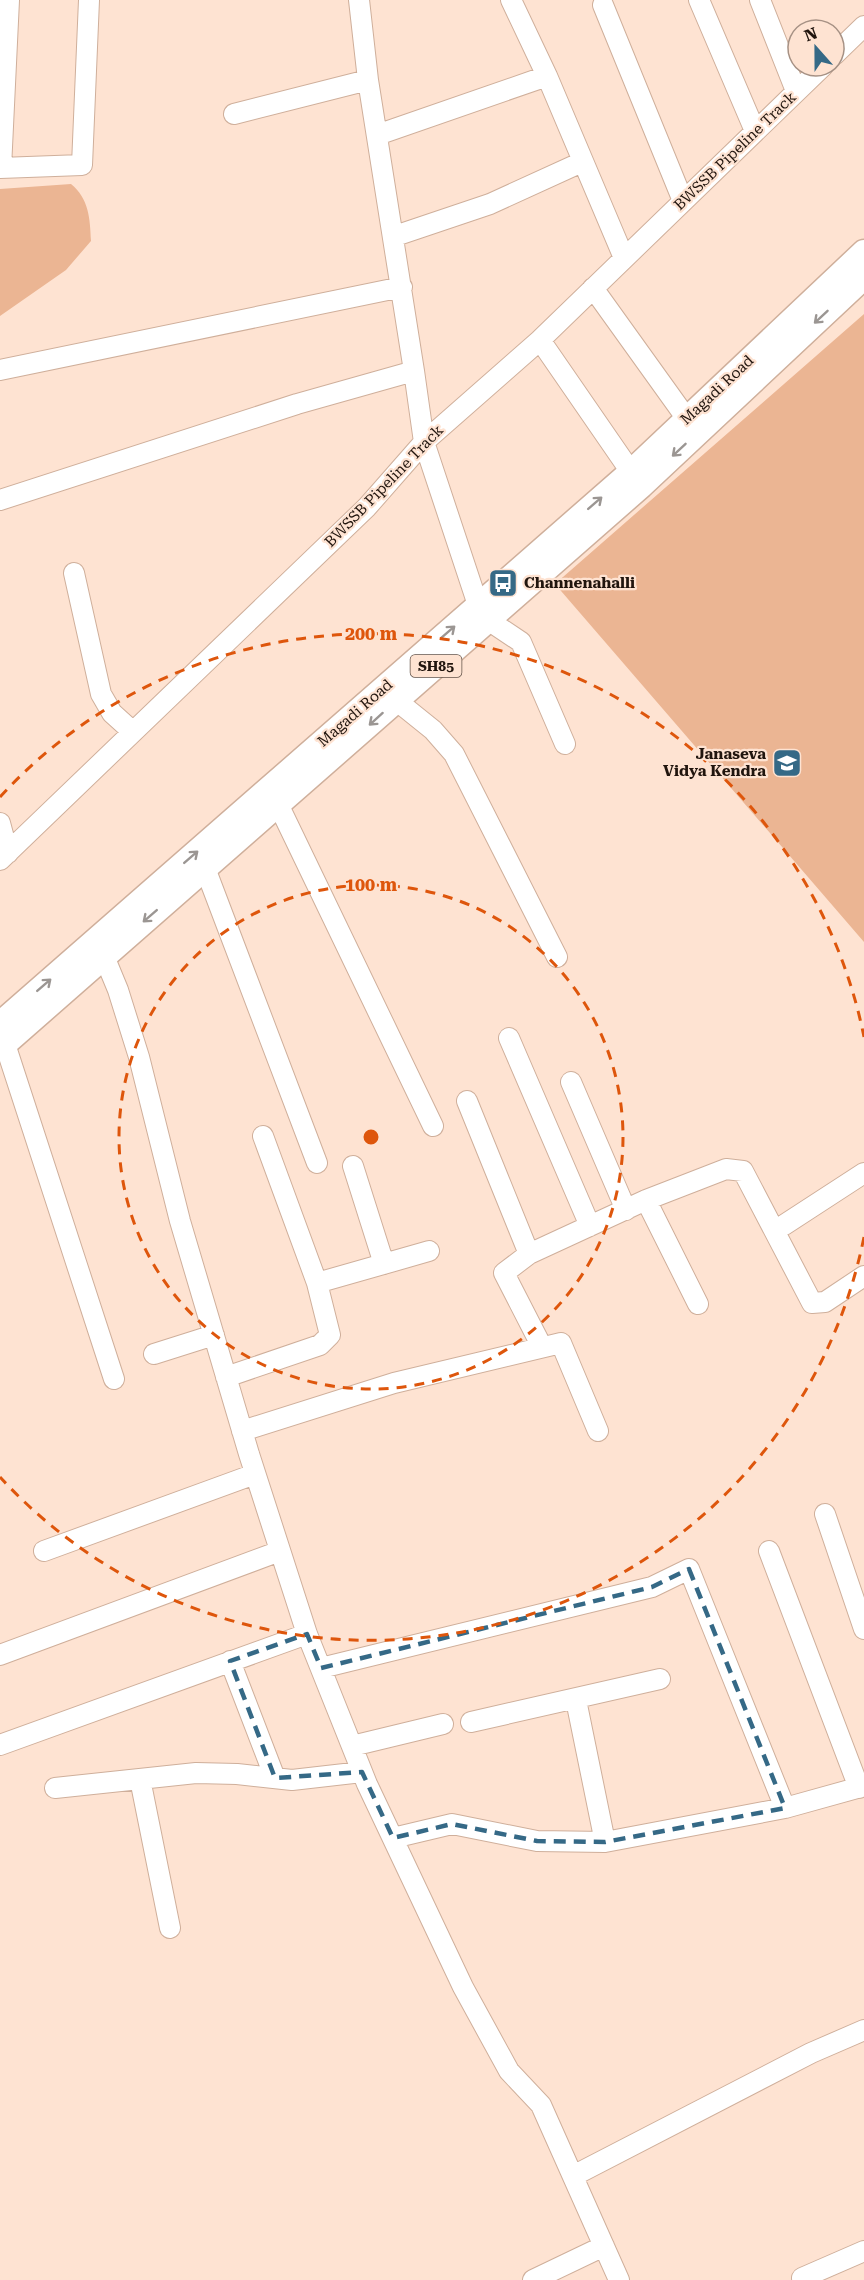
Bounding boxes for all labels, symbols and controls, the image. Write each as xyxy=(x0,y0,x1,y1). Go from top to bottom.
north arrow xyxy=(786,18,846,78)
text: N xyxy=(802,23,820,46)
street label: BWSSB Pipeline Track xyxy=(670,88,800,214)
one-way arrow xyxy=(814,310,829,324)
street label: Magadi Road xyxy=(677,351,758,429)
street label: BWSSB Pipeline Track xyxy=(321,421,447,551)
one-way arrow xyxy=(672,443,687,458)
one-way arrow xyxy=(587,496,602,510)
bus stop icon: Channenahalli xyxy=(487,567,519,599)
place label: Channenahalli xyxy=(524,574,635,592)
text: 200 m xyxy=(345,623,398,644)
one-way arrow xyxy=(440,625,455,639)
road number: SH85 xyxy=(410,655,462,677)
street label: Magadi Road xyxy=(314,675,397,750)
one-way arrow xyxy=(369,712,384,726)
place label: Janaseva Vidya Kendra xyxy=(663,745,766,780)
school or university icon: Janaseva Vidya Kendra xyxy=(771,747,803,779)
one-way arrow xyxy=(183,850,198,864)
text: 100 m xyxy=(345,874,398,895)
one-way arrow xyxy=(143,909,158,923)
one-way arrow xyxy=(36,978,51,992)
centre of rings xyxy=(361,1127,381,1147)

